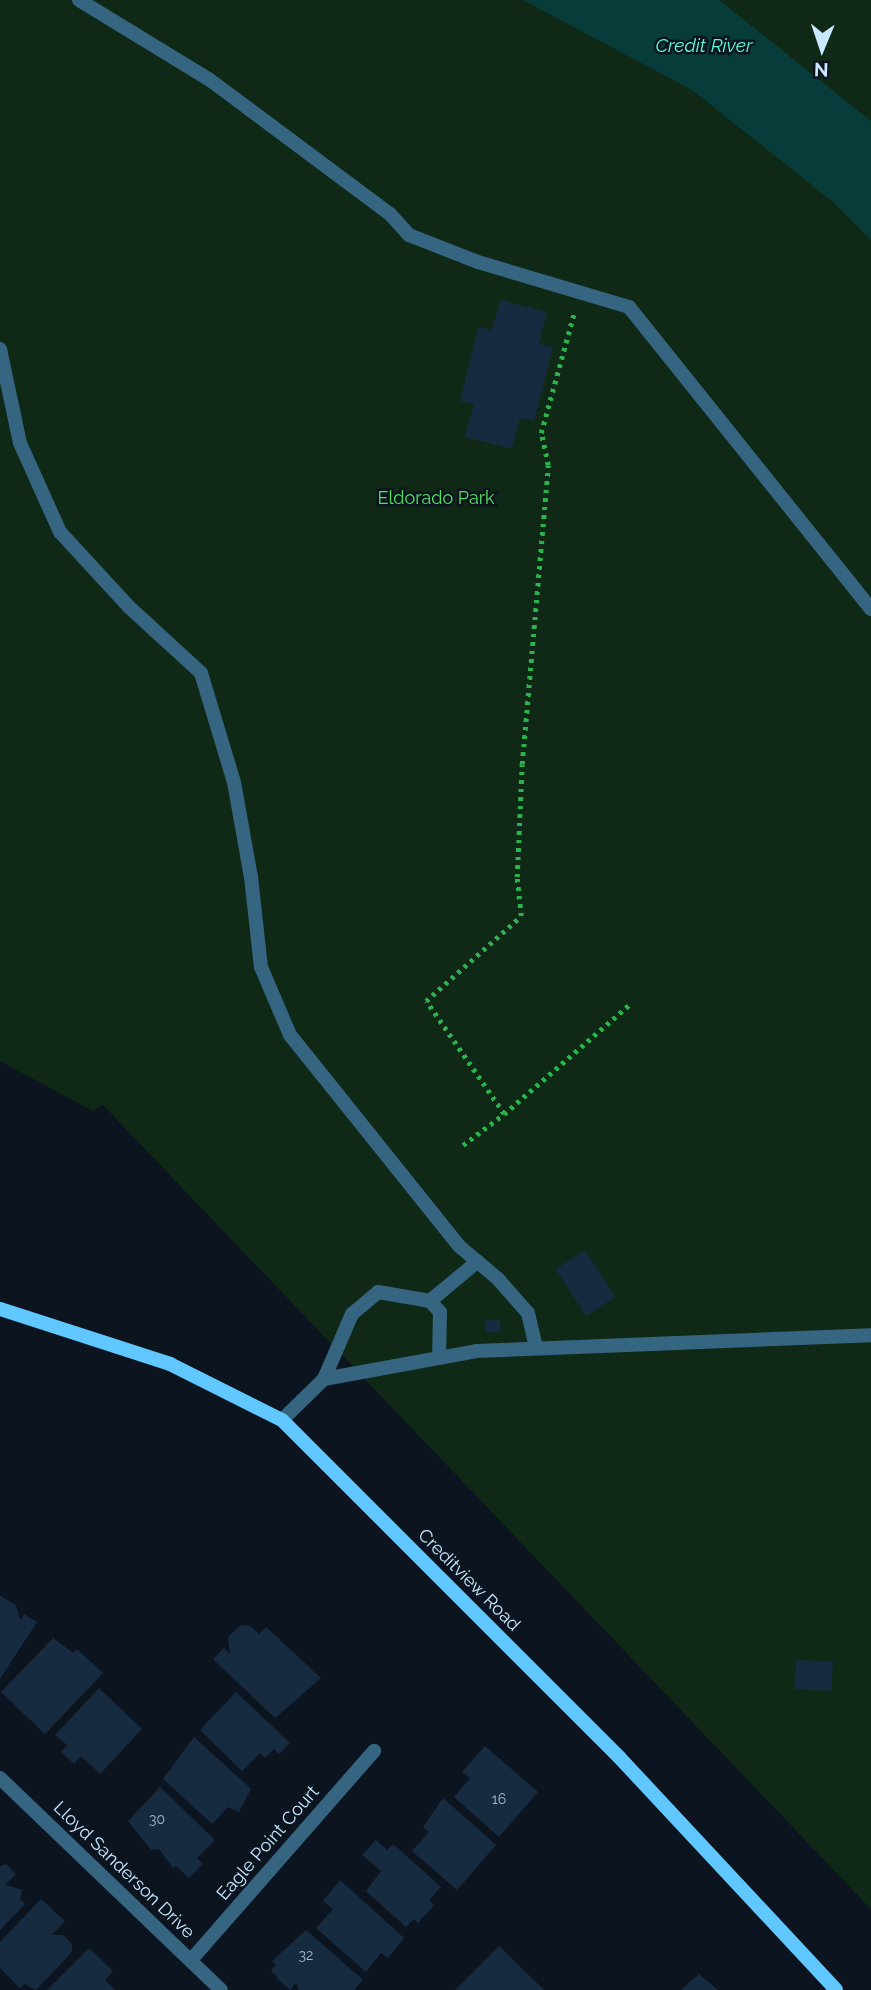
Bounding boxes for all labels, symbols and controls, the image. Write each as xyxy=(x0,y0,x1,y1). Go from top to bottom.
north arrow xyxy=(787,14,857,84)
water label: Credit River xyxy=(656,35,752,57)
text: N xyxy=(814,59,829,81)
park label: Eldorado Park xyxy=(377,487,495,509)
street label: Creditview Road xyxy=(413,1524,525,1636)
street label: Eagle Point Court xyxy=(212,1781,324,1905)
house number: 16 xyxy=(492,1791,506,1807)
street label: Lloyd Sanderson Drive xyxy=(49,1797,199,1943)
house number: 30 xyxy=(149,1811,165,1827)
house number: 32 xyxy=(299,1947,313,1963)

